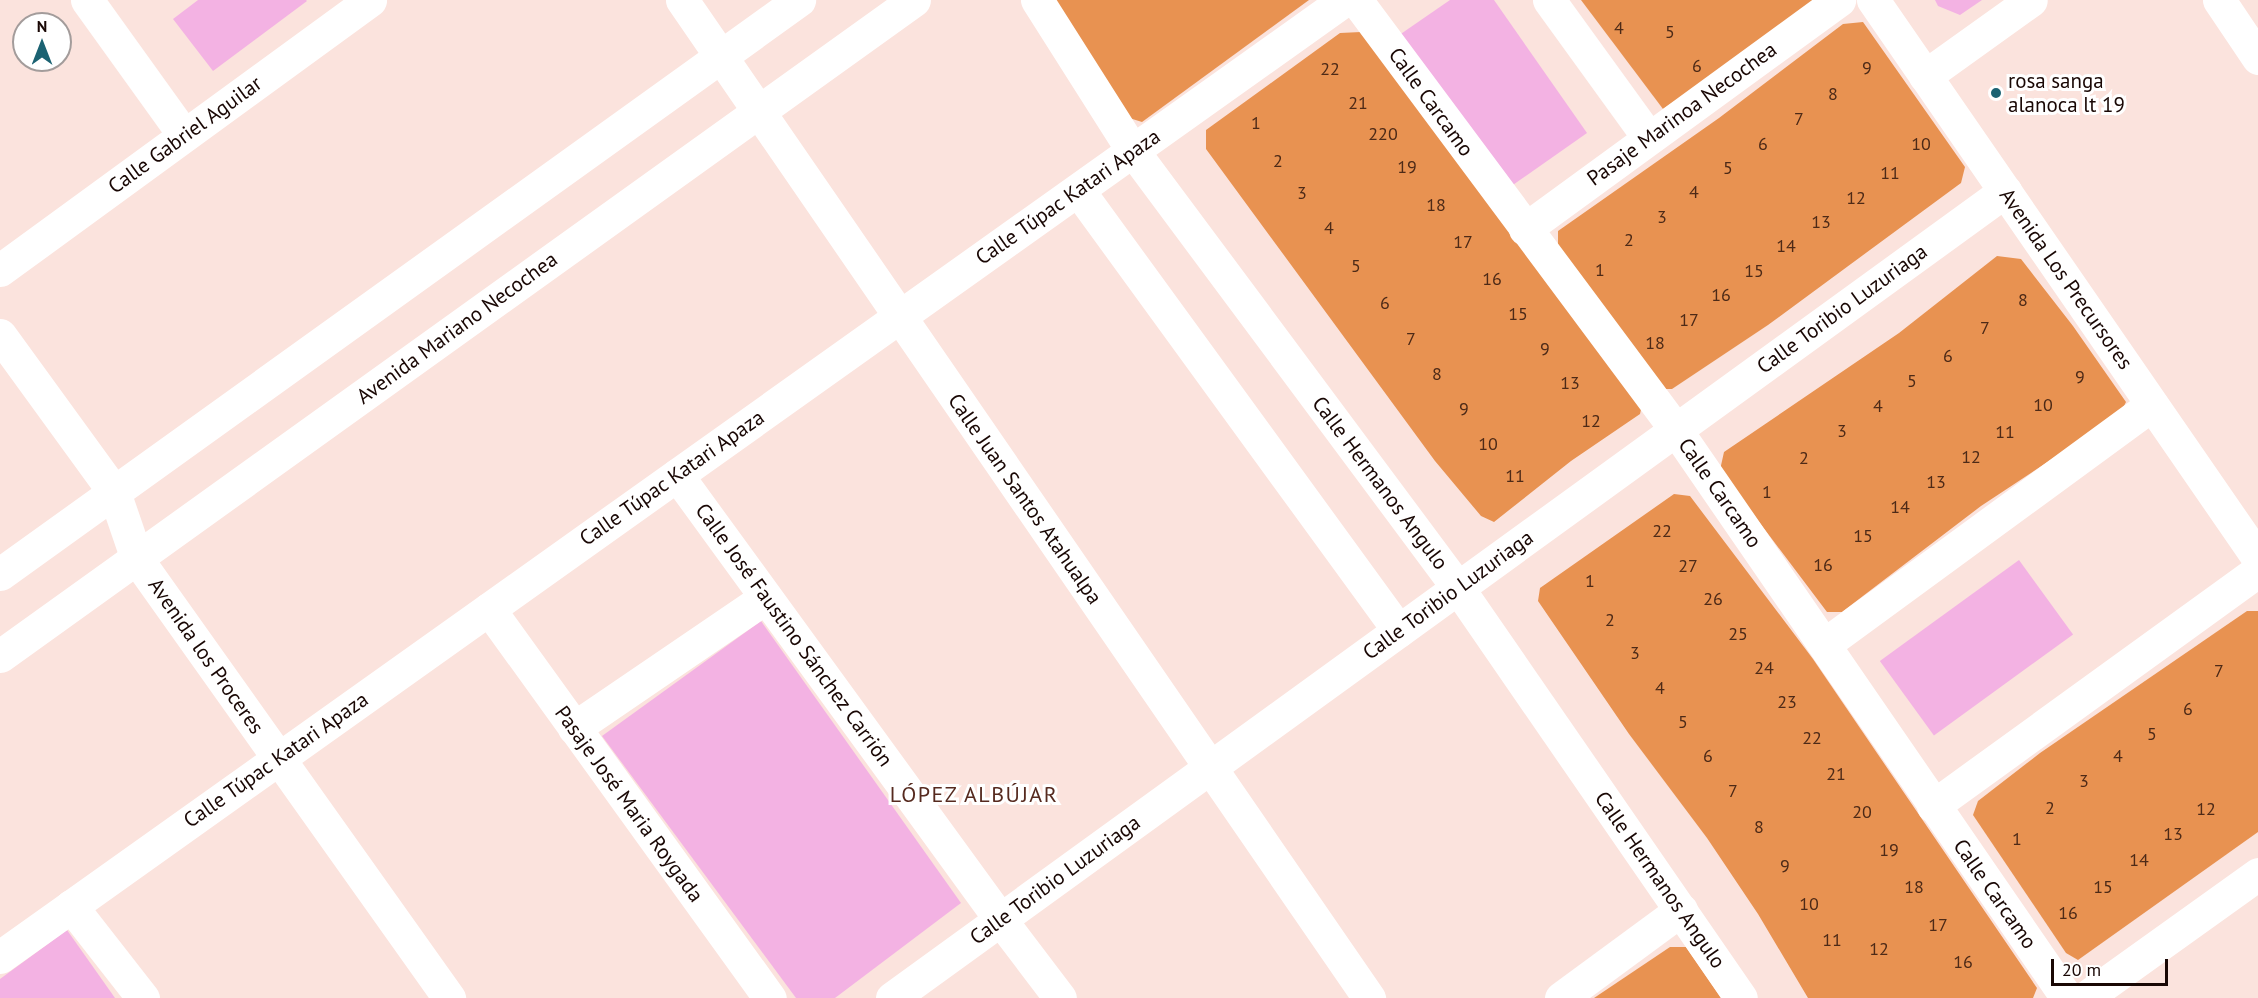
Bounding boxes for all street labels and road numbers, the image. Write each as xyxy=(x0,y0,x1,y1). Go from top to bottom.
street label: Pasaje Marinoa Necochea xyxy=(1582,37,1782,191)
street label: Calle Carcamo xyxy=(1383,43,1479,161)
street label: Calle Gabriel Aguilar xyxy=(103,71,267,199)
street label: Calle Túpac Katari Apaza xyxy=(970,123,1166,271)
street label: Avenida Los Precursores xyxy=(1994,184,2138,374)
street label: Calle Toribio Luzuriaga xyxy=(1752,239,1932,379)
street label: Avenida Mariano Necochea xyxy=(352,247,562,409)
street label: Calle Juan Santos Atahualpa xyxy=(942,389,1108,609)
street label: Calle Hermanos Angulo xyxy=(1306,391,1454,575)
street label: Calle Túpac Katari Apaza xyxy=(574,404,770,552)
street label: Calle Carcamo xyxy=(1673,433,1767,553)
street label: Calle José Faustino Sánchez Carrión xyxy=(690,498,898,772)
street label: Calle Toribio Luzuriaga xyxy=(1358,525,1538,665)
street label: Avenida los Proceres xyxy=(143,573,269,739)
street label: Calle Túpac Katari Apaza xyxy=(178,686,374,834)
street label: Pasaje José Maria Roygada xyxy=(549,701,709,907)
street label: Calle Hermanos Angulo xyxy=(1589,786,1731,974)
street label: Calle Toribio Luzuriaga xyxy=(965,810,1145,950)
street label: Calle Carcamo xyxy=(1948,834,2042,954)

